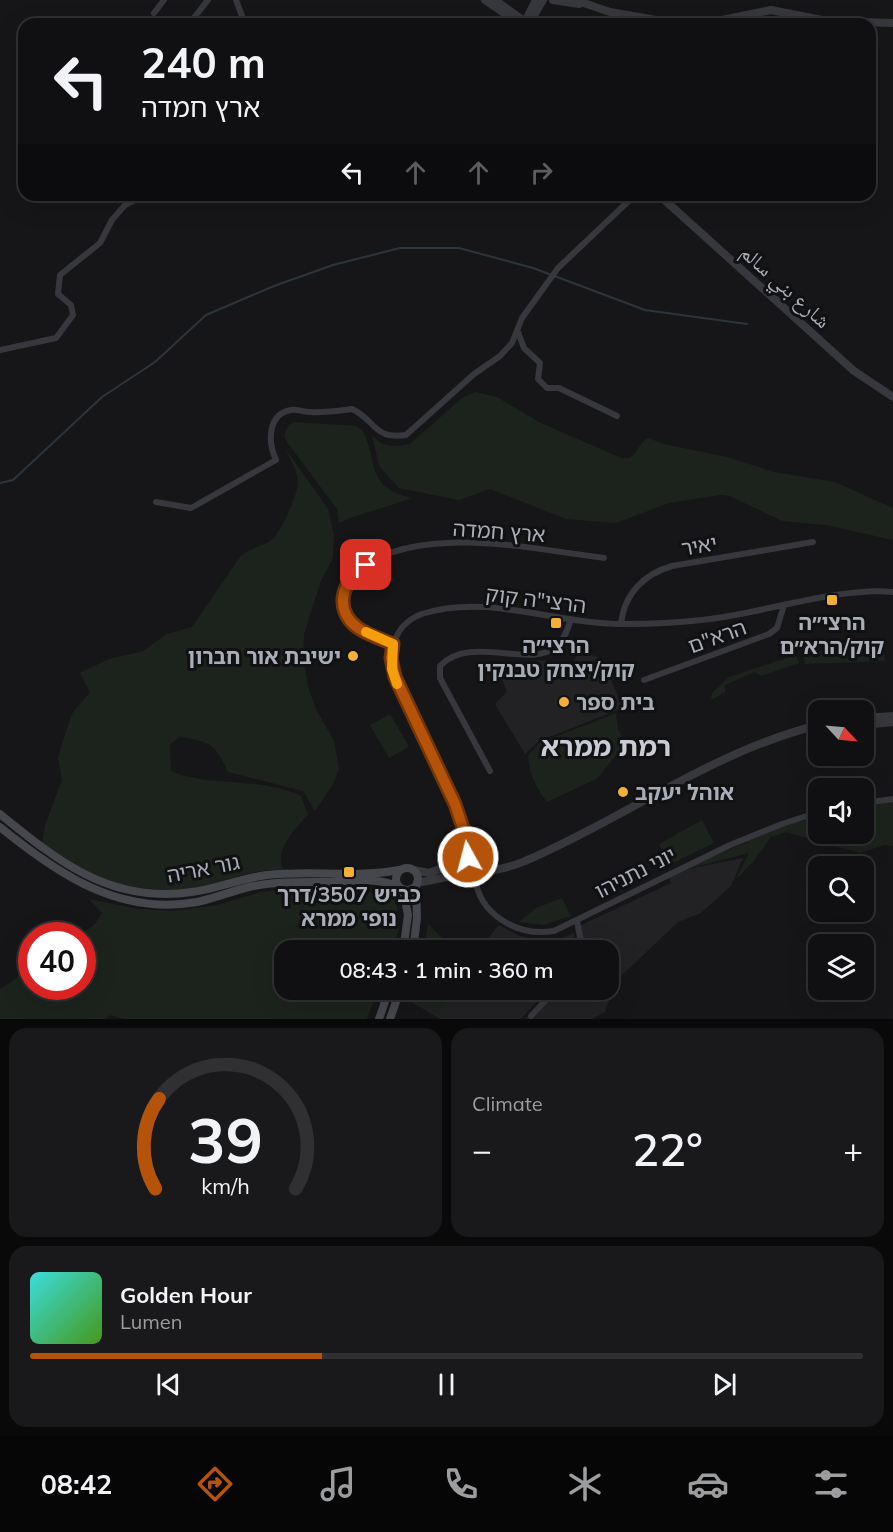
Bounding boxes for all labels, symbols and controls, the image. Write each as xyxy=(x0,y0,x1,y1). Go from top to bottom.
text: 240 m xyxy=(141,36,266,89)
icon: left xyxy=(42,42,120,120)
text: ארץ חמדה xyxy=(141,90,260,124)
icon: left xyxy=(336,156,369,189)
icon: ahead xyxy=(399,156,432,189)
icon: ahead xyxy=(462,156,495,189)
icon: right xyxy=(525,156,558,189)
street label: شارع بني سالم xyxy=(733,239,836,336)
street label: ארץ חמדה xyxy=(452,515,546,547)
street label: יאיר xyxy=(679,529,719,561)
pin xyxy=(340,539,391,590)
icon: arrive xyxy=(349,548,382,581)
street label: הרצי"ה קוק xyxy=(484,580,588,618)
marker: הרצי״ה קוק/הרא״ם xyxy=(825,593,839,607)
place label: הרצי״ה קוק/הרא״ם xyxy=(780,609,885,659)
street label: הרא"ם xyxy=(684,614,750,658)
marker: הרצי״ה קוק/יצחק טבנקין xyxy=(549,616,563,630)
place label: הרצי״ה קוק/יצחק טבנקין xyxy=(477,632,635,682)
place label: ישיבת אור חברון xyxy=(188,643,341,669)
marker: ישיבת אור חברון xyxy=(346,649,360,663)
place label: בית ספר xyxy=(576,689,655,715)
marker: בית ספר xyxy=(557,695,571,709)
north arrow xyxy=(808,700,874,766)
map controls xyxy=(808,700,874,1000)
district label: רמת ממרא xyxy=(541,729,671,763)
button: sound xyxy=(808,778,874,844)
place label: אוהל יעקב xyxy=(635,779,734,805)
marker: אוהל יעקב xyxy=(616,785,630,799)
position arrow xyxy=(436,825,500,889)
street label: יוני נתניהו xyxy=(590,841,680,903)
street label: גור אריה xyxy=(164,848,242,888)
button: search xyxy=(808,856,874,922)
marker: כביש 3507/דרך נופי ממרא xyxy=(342,865,356,879)
place label: כביש 3507/דרך נופי ממרא xyxy=(277,881,421,931)
speed limit sign: 40 xyxy=(18,922,96,1000)
button: layers xyxy=(808,934,874,1000)
text: 08:43 · 1 min · 360 m xyxy=(339,956,554,984)
text: Climate xyxy=(472,1091,543,1116)
text: 39 xyxy=(188,1100,263,1179)
text: 22° xyxy=(632,1121,703,1177)
text: − xyxy=(472,1129,492,1170)
text: + xyxy=(843,1129,863,1170)
text: km/h xyxy=(201,1173,250,1200)
text: Golden Hour xyxy=(120,1281,252,1309)
text: Lumen xyxy=(120,1309,182,1334)
icon: previous xyxy=(152,1368,185,1401)
icon: pause xyxy=(430,1368,463,1401)
icon: next xyxy=(708,1368,741,1401)
icon: directions xyxy=(194,1463,236,1505)
icon: music xyxy=(317,1463,359,1505)
icon: phone xyxy=(440,1463,482,1505)
icon: climate xyxy=(564,1463,606,1505)
icon: car xyxy=(687,1463,729,1505)
icon: filters xyxy=(810,1463,852,1505)
text: 08:42 xyxy=(41,1467,112,1501)

